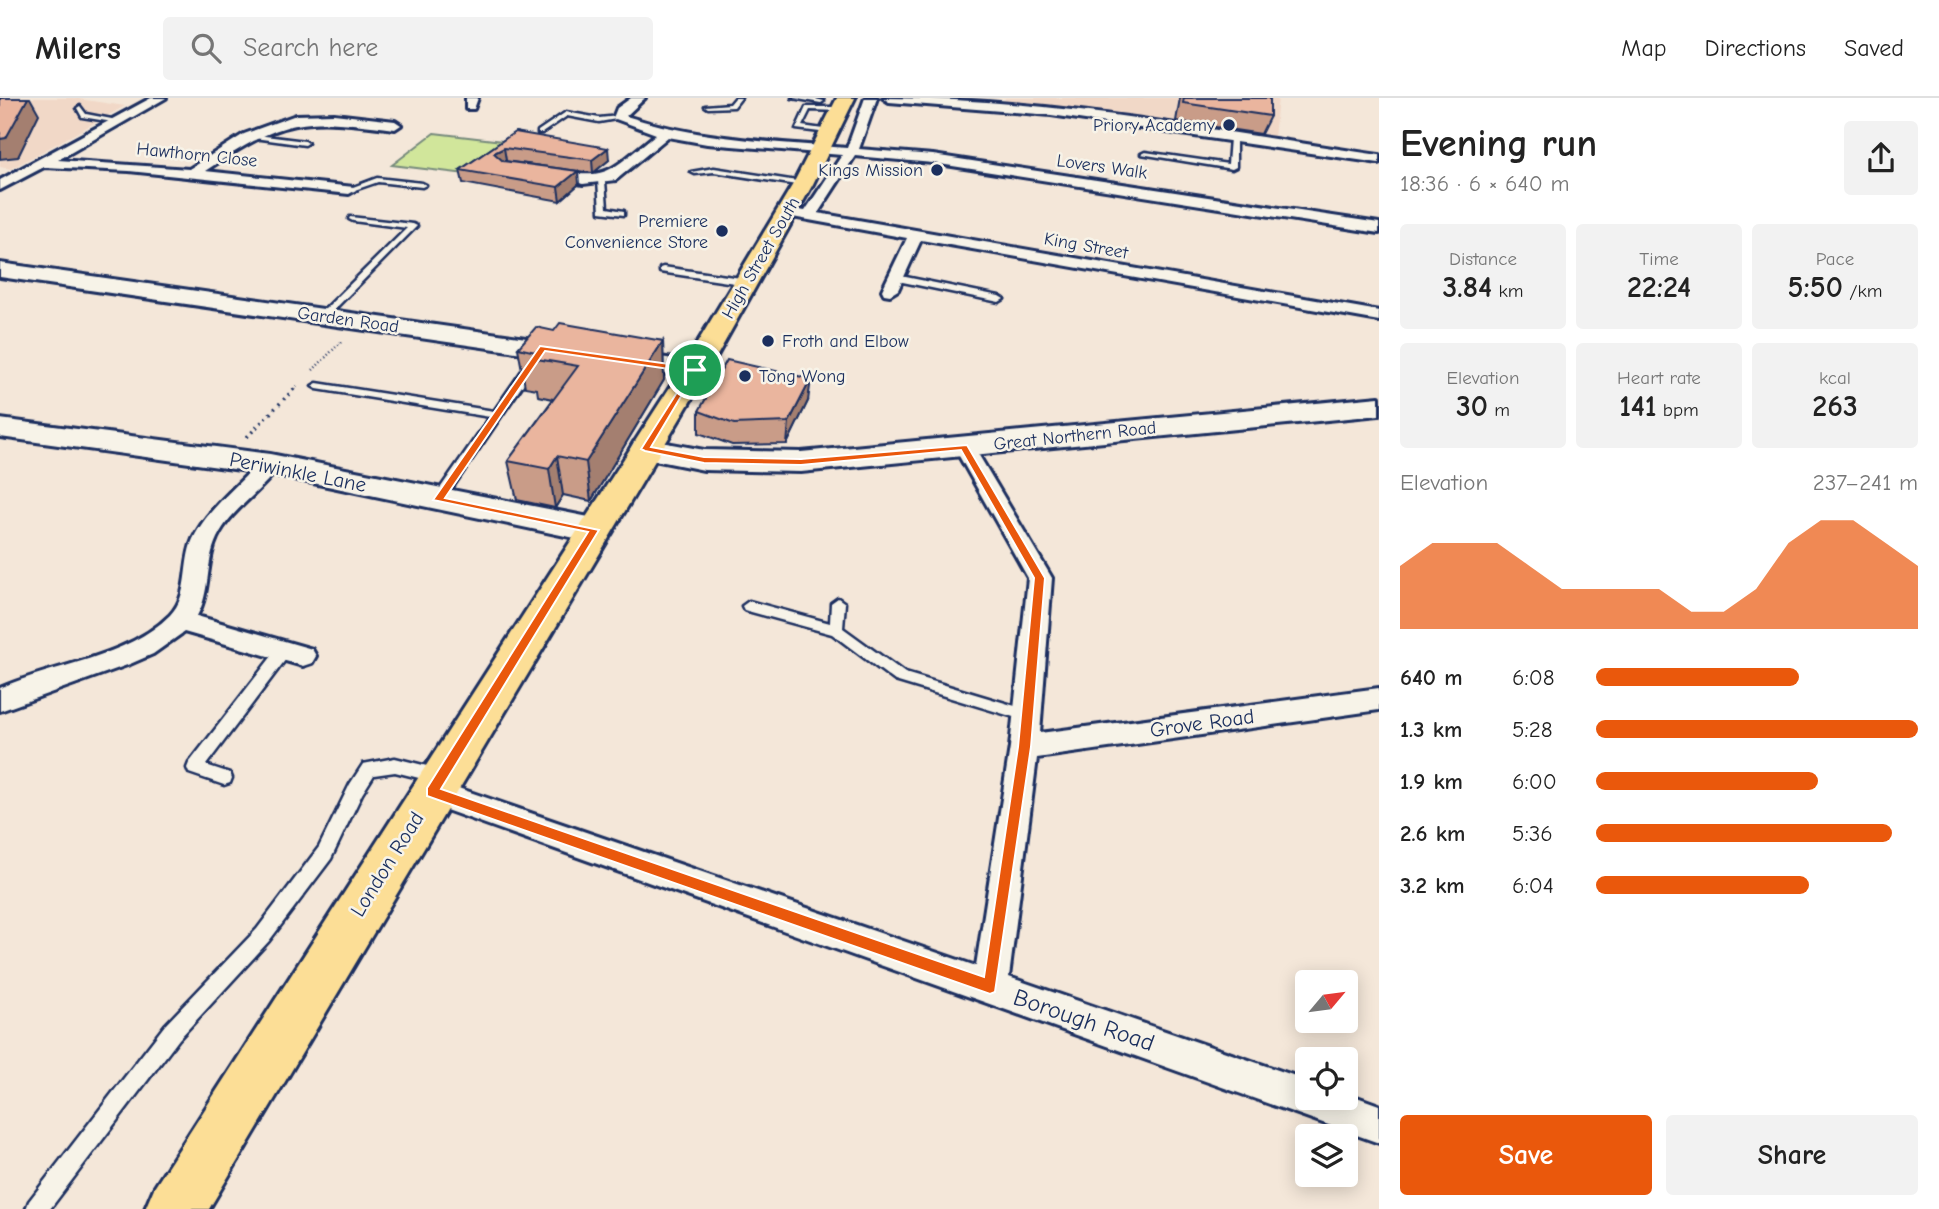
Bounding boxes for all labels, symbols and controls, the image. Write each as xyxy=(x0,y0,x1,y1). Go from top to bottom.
search box xyxy=(163,17,653,80)
text: Milers xyxy=(35,29,121,67)
icon: search xyxy=(187,29,225,67)
text: Search here xyxy=(243,33,378,63)
text: Map xyxy=(1621,34,1667,62)
text: Directions xyxy=(1705,34,1806,62)
text: Saved xyxy=(1844,34,1904,62)
place label: Priory Academy xyxy=(1093,115,1216,136)
marker: Priory Academy xyxy=(1221,117,1237,133)
button: share xyxy=(1844,121,1918,195)
text: Evening run xyxy=(1400,122,1597,166)
street label: Hawthorn Close xyxy=(136,138,258,172)
street label: Lovers Walk xyxy=(1055,150,1149,184)
place label: Kings Mission xyxy=(818,160,923,181)
marker: Kings Mission xyxy=(929,162,945,178)
text: 18:36 · 6 × 640 m xyxy=(1400,170,1569,197)
street label: High Street South xyxy=(718,193,804,323)
place label: Premiere Convenience Store xyxy=(565,211,708,253)
marker: Premiere Convenience Store xyxy=(714,223,730,239)
street label: King Street xyxy=(1042,228,1130,264)
text: Distance xyxy=(1449,248,1517,270)
text: Time xyxy=(1639,248,1679,270)
text: Pace xyxy=(1816,248,1854,270)
text: 3.84 xyxy=(1443,270,1492,305)
text: 22:24 xyxy=(1627,270,1691,305)
text: 5:50 xyxy=(1788,270,1843,305)
text: km xyxy=(1492,280,1523,302)
text: /km xyxy=(1843,280,1882,302)
street label: Garden Road xyxy=(296,302,400,338)
place label: Froth and Elbow xyxy=(782,331,909,352)
marker: Froth and Elbow xyxy=(760,333,776,349)
pin xyxy=(665,340,725,400)
icon: arrive xyxy=(676,351,714,389)
place label: Tong Wong xyxy=(759,366,846,387)
text: Elevation xyxy=(1447,367,1519,389)
text: Heart rate xyxy=(1617,367,1701,389)
text: kcal xyxy=(1819,367,1851,389)
marker: Tong Wong xyxy=(737,368,753,384)
text: 30 xyxy=(1456,389,1488,424)
text: 141 xyxy=(1619,389,1657,424)
text: 263 xyxy=(1812,389,1858,424)
text: m xyxy=(1488,399,1510,421)
text: bpm xyxy=(1657,399,1699,421)
street label: Great Northern Road xyxy=(993,417,1157,455)
street label: Periwinkle Lane xyxy=(228,447,368,497)
text: Elevation xyxy=(1400,469,1488,496)
text: 237–241 m xyxy=(1813,469,1918,496)
text: 640 m xyxy=(1400,664,1462,691)
text: 6:08 xyxy=(1512,664,1554,691)
street label: Grove Road xyxy=(1148,704,1256,742)
text: 1.3 km xyxy=(1400,716,1462,743)
text: 5:28 xyxy=(1512,716,1553,743)
text: 1.9 km xyxy=(1400,768,1463,795)
text: 6:00 xyxy=(1512,768,1557,795)
street label: London Road xyxy=(345,807,429,921)
text: 2.6 km xyxy=(1400,820,1465,847)
text: 5:36 xyxy=(1512,820,1553,847)
text: 3.2 km xyxy=(1400,872,1465,899)
text: 6:04 xyxy=(1512,872,1554,899)
north arrow xyxy=(1295,970,1358,1032)
map controls xyxy=(1295,970,1358,1187)
street label: Borough Road xyxy=(1010,983,1158,1057)
button: locate xyxy=(1295,1047,1358,1110)
button: Save xyxy=(1400,1115,1652,1195)
button: Share xyxy=(1666,1115,1918,1195)
button: layers xyxy=(1295,1124,1358,1187)

